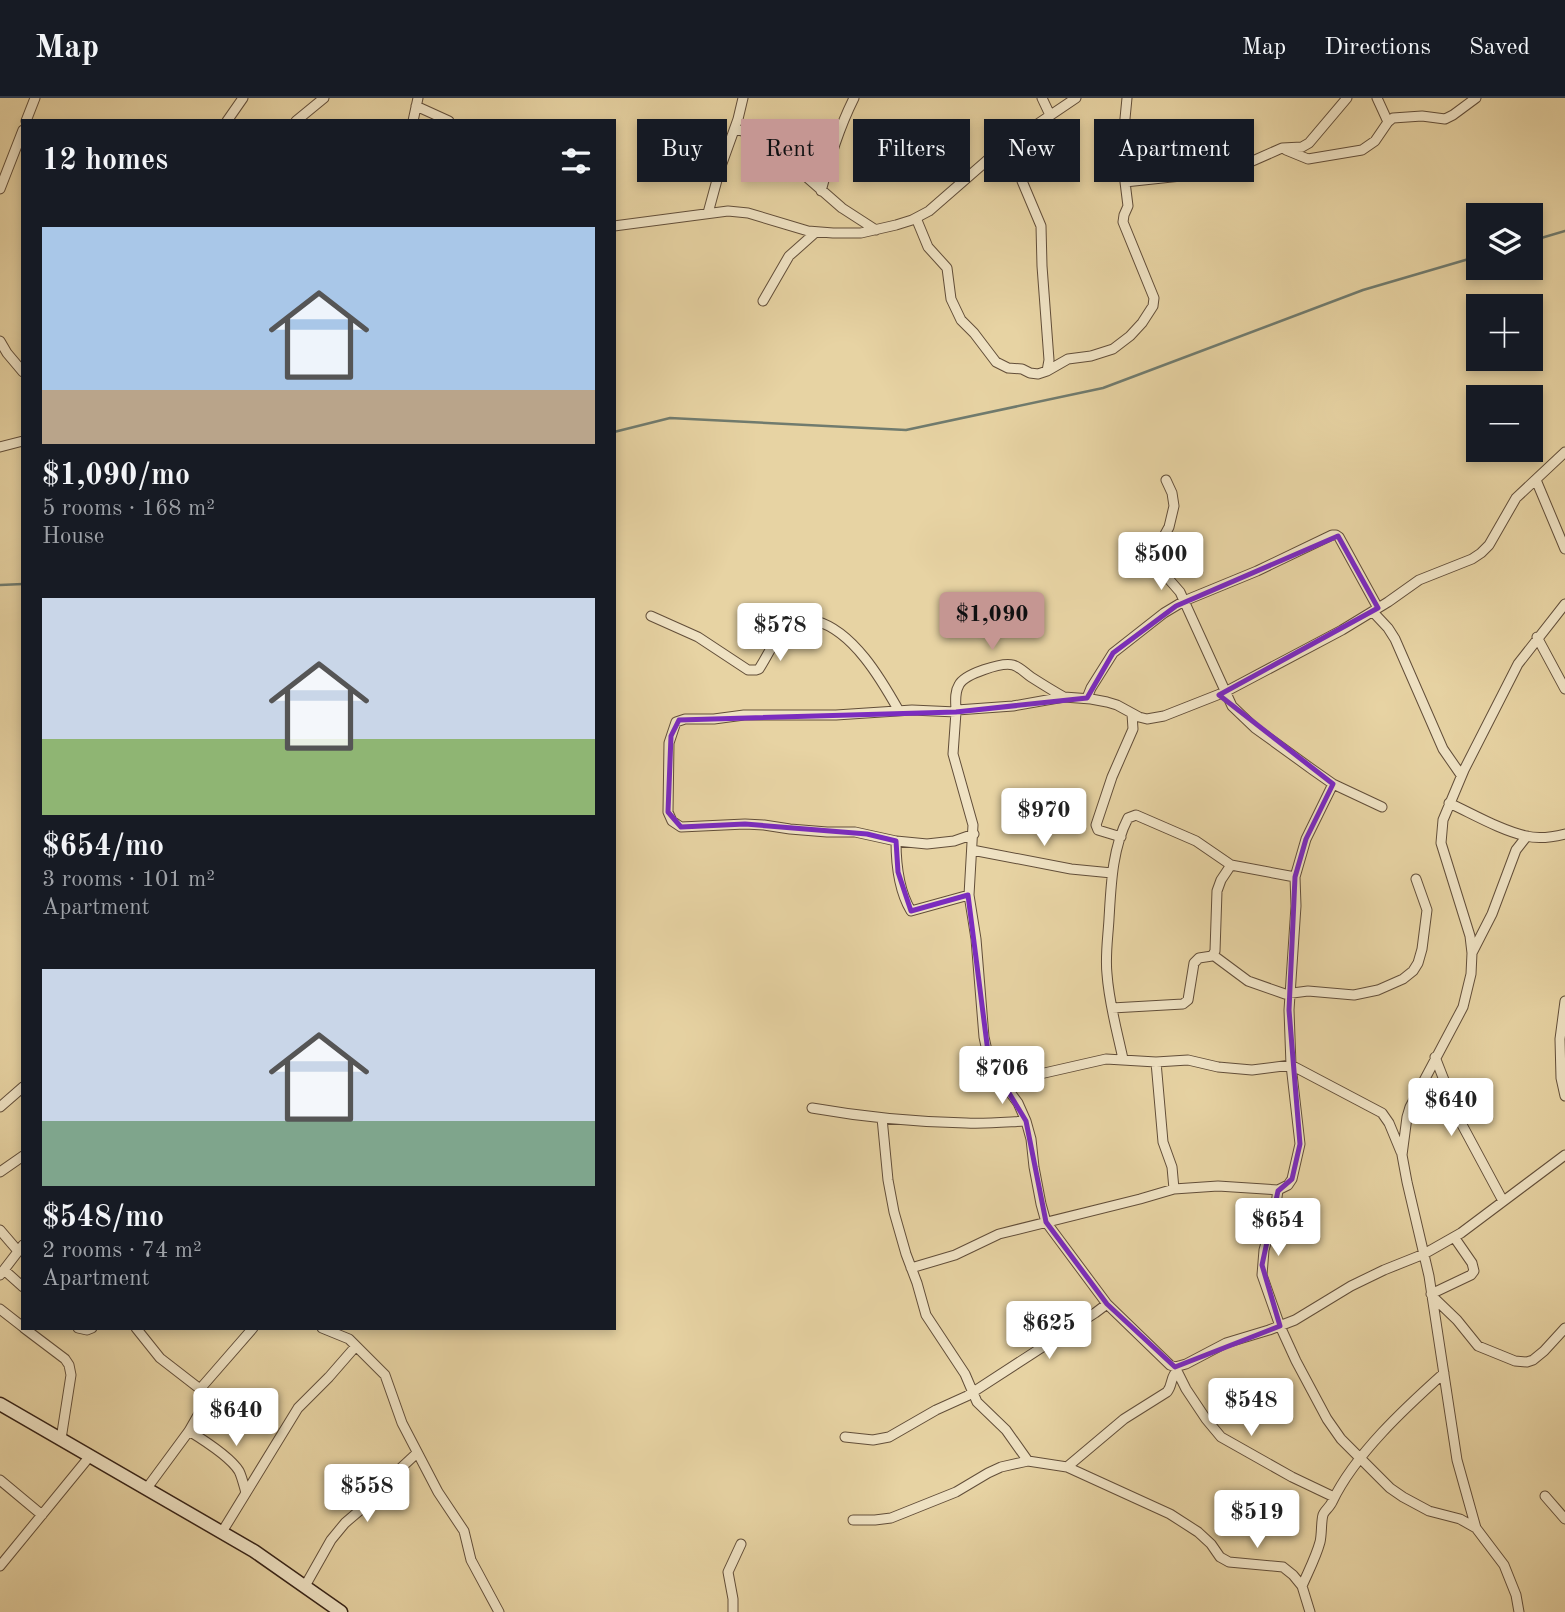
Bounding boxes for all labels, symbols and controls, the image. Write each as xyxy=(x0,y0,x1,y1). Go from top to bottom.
text: Map xyxy=(35,32,99,65)
text: Map xyxy=(1242,36,1286,60)
text: Directions xyxy=(1324,36,1431,60)
text: Saved xyxy=(1469,36,1530,60)
chip: Buy xyxy=(637,119,727,182)
chip: Rent xyxy=(741,119,839,182)
chip: Filters xyxy=(853,119,970,182)
chip: New xyxy=(984,119,1080,182)
chip: Apartment xyxy=(1094,119,1254,182)
icon: filters xyxy=(557,142,595,180)
text: 12 homes xyxy=(42,146,168,176)
map controls xyxy=(1466,203,1543,462)
button: layers xyxy=(1466,203,1543,280)
icon: home xyxy=(256,272,382,398)
button: + xyxy=(1466,294,1543,371)
button: − xyxy=(1466,385,1543,462)
text: $1,090/mo xyxy=(42,461,190,491)
text: 5 rooms · 168 m² xyxy=(42,497,215,520)
text: House xyxy=(42,525,104,548)
pin: $500 xyxy=(1120,532,1202,592)
text: $500 xyxy=(1134,543,1188,566)
pin: $1,090 xyxy=(935,592,1049,652)
pin: $578 xyxy=(739,603,821,663)
text: $1,090 xyxy=(955,603,1029,626)
text: $578 xyxy=(753,614,807,637)
icon: home xyxy=(256,643,382,769)
pin: $970 xyxy=(1003,788,1085,848)
text: $970 xyxy=(1017,799,1071,822)
text: $654/mo xyxy=(42,832,164,862)
text: 3 rooms · 101 m² xyxy=(42,868,215,891)
text: Apartment xyxy=(42,896,150,919)
icon: home xyxy=(256,1014,382,1140)
pin: $706 xyxy=(961,1046,1043,1106)
text: $706 xyxy=(975,1057,1029,1080)
pin: $640 xyxy=(1410,1079,1492,1138)
text: $640 xyxy=(1424,1089,1478,1112)
pin: $654 xyxy=(1237,1198,1319,1258)
text: $548/mo xyxy=(42,1203,164,1233)
text: $654 xyxy=(1251,1209,1305,1232)
text: 2 rooms · 74 m² xyxy=(42,1239,202,1262)
text: Apartment xyxy=(42,1267,150,1290)
pin: $625 xyxy=(1008,1302,1090,1361)
text: $625 xyxy=(1022,1312,1076,1335)
pin: $548 xyxy=(1210,1378,1292,1438)
pin: $640 xyxy=(195,1388,277,1448)
text: $548 xyxy=(1224,1389,1278,1412)
text: $640 xyxy=(209,1399,263,1422)
pin: $558 xyxy=(326,1464,408,1524)
text: $558 xyxy=(340,1475,394,1498)
pin: $519 xyxy=(1216,1490,1298,1550)
text: $519 xyxy=(1230,1501,1284,1524)

